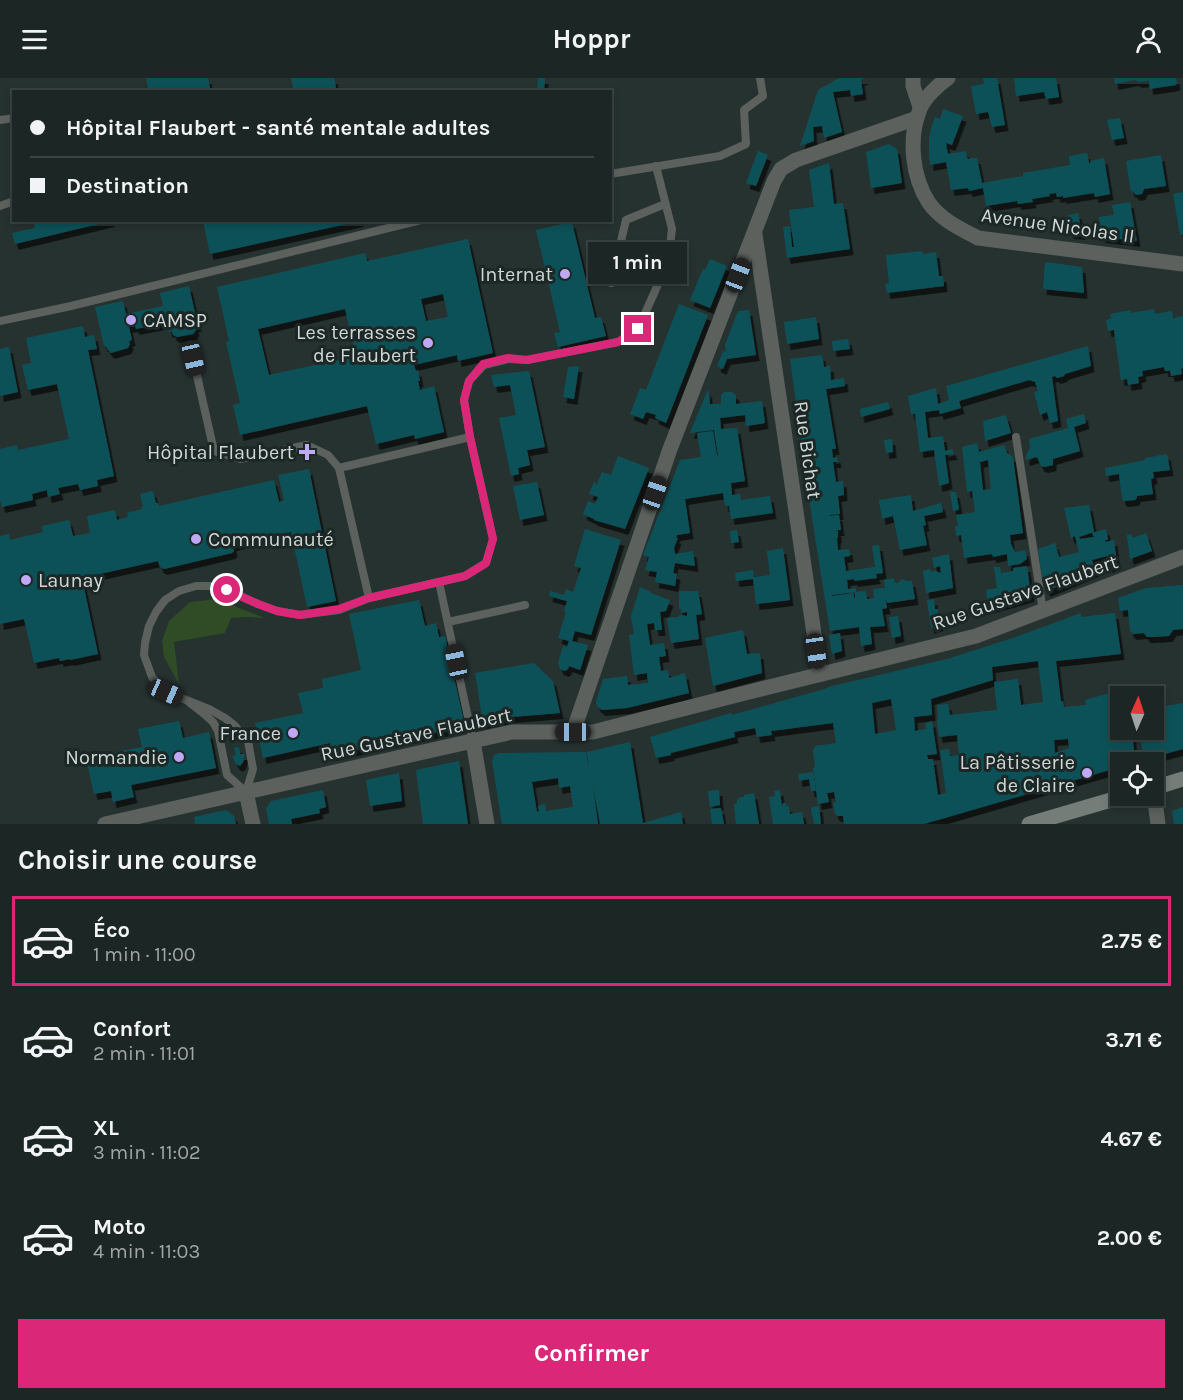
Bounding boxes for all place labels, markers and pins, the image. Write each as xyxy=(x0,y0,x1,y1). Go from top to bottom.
place label: Internat xyxy=(480,263,553,286)
marker: Internat xyxy=(558,267,572,281)
place label: CAMSP xyxy=(143,309,207,332)
marker: CAMSP xyxy=(124,313,138,327)
place label: Les terrasses de Flaubert xyxy=(296,321,416,367)
marker: Les terrasses de Flaubert xyxy=(421,336,435,350)
place label: Hôpital Flaubert xyxy=(147,441,294,464)
marker: Hôpital Flaubert xyxy=(298,443,316,461)
place label: Communauté xyxy=(208,528,334,551)
marker: Communauté xyxy=(189,532,203,546)
place label: Launay xyxy=(38,569,103,592)
marker: Launay xyxy=(19,573,33,587)
place label: France xyxy=(220,722,281,745)
marker: France xyxy=(286,726,300,740)
place label: Normandie xyxy=(65,746,167,769)
marker: Normandie xyxy=(172,750,186,764)
place label: La Pâtisserie de Claire xyxy=(960,751,1075,797)
marker: La Pâtisserie de Claire xyxy=(1080,766,1094,780)

